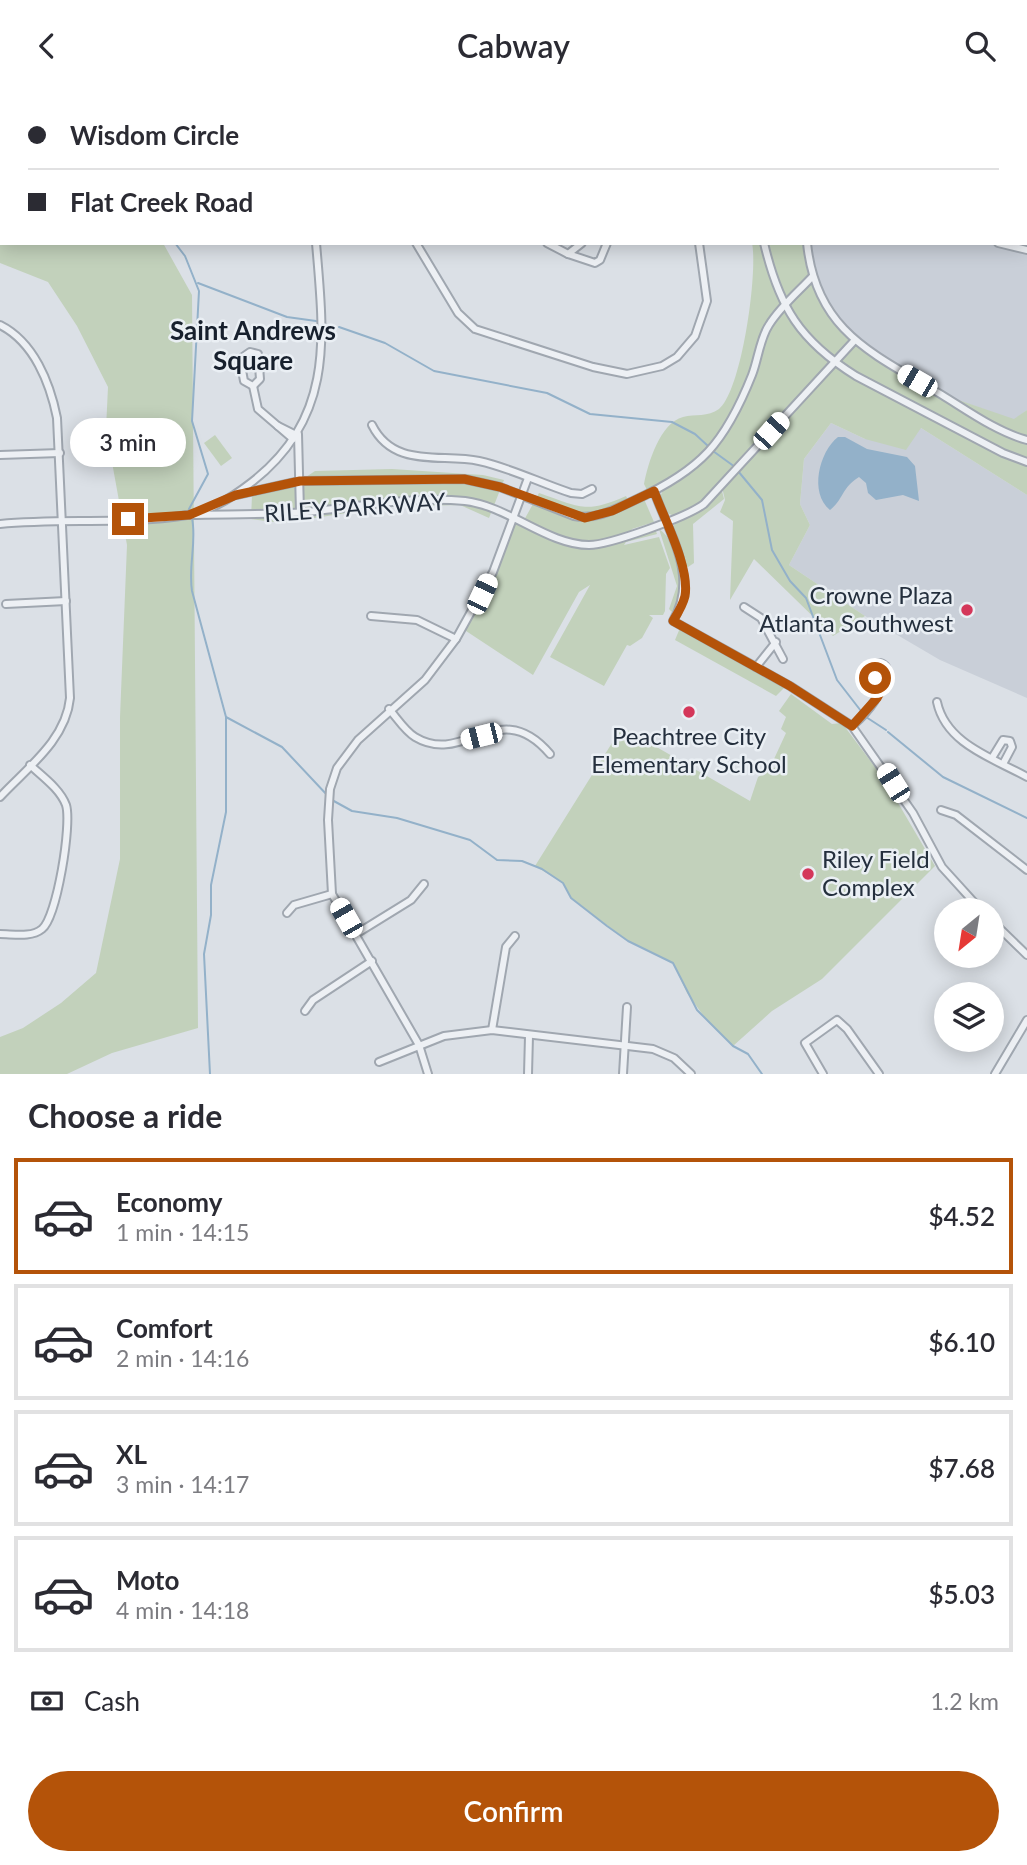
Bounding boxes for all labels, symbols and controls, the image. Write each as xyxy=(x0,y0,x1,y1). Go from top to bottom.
text: Cabway xyxy=(457,26,570,65)
icon: back xyxy=(28,27,66,65)
icon: search xyxy=(961,27,999,65)
text: Wisdom Circle xyxy=(70,119,239,151)
text: Flat Creek Road xyxy=(70,186,253,218)
district label: Saint Andrews Square xyxy=(170,314,336,376)
car xyxy=(894,361,941,401)
car xyxy=(750,408,793,454)
callout: 3 min xyxy=(70,417,186,467)
text: 3 min xyxy=(100,428,156,456)
street label: RILEY PARKWAY xyxy=(263,486,447,527)
route end xyxy=(112,503,144,535)
car xyxy=(464,571,501,617)
place label: Crowne Plaza Atlanta Southwest xyxy=(759,580,953,637)
marker: Crowne Plaza Atlanta Southwest xyxy=(959,602,975,618)
route start xyxy=(859,662,891,694)
marker: Peachtree City Elementary School xyxy=(681,704,697,720)
car xyxy=(459,721,504,751)
place label: Peachtree City Elementary School xyxy=(591,721,787,778)
car xyxy=(873,760,914,806)
place label: Riley Field Complex xyxy=(822,844,930,901)
marker: Riley Field Complex xyxy=(800,866,816,882)
car xyxy=(327,895,366,941)
north arrow xyxy=(934,898,1004,968)
map controls xyxy=(934,898,1004,1052)
button: layers xyxy=(934,982,1004,1052)
text: Choose a ride xyxy=(28,1096,222,1135)
icon: car xyxy=(32,1185,95,1248)
text: Economy xyxy=(116,1186,222,1218)
text: $4.52 xyxy=(929,1200,995,1232)
text: 1 min · 14:15 xyxy=(116,1218,249,1246)
icon: car xyxy=(32,1311,95,1374)
text: Comfort xyxy=(116,1312,213,1344)
text: $6.10 xyxy=(929,1326,995,1358)
text: 2 min · 14:16 xyxy=(116,1344,249,1372)
icon: car xyxy=(32,1437,95,1500)
text: XL xyxy=(116,1438,147,1470)
text: $7.68 xyxy=(929,1452,995,1484)
text: 3 min · 14:17 xyxy=(116,1470,249,1498)
icon: car xyxy=(32,1563,95,1626)
text: Moto xyxy=(116,1564,179,1596)
text: $5.03 xyxy=(929,1578,995,1610)
text: 4 min · 14:18 xyxy=(116,1596,249,1624)
icon: cash xyxy=(28,1682,66,1720)
text: Cash xyxy=(84,1685,140,1717)
text: 1.2 km xyxy=(930,1687,999,1715)
button: Confirm xyxy=(28,1771,999,1851)

